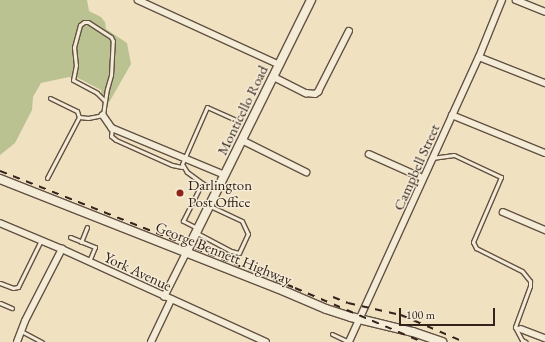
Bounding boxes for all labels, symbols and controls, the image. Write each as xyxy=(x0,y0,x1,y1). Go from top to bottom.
street label: Monticello Road xyxy=(213,62,271,158)
street label: Campbell Street xyxy=(389,121,443,213)
place label: Darlington Post Office xyxy=(188,175,252,210)
marker: Darlington Post Office xyxy=(175,188,185,198)
street label: George Bennett Highway xyxy=(153,217,295,289)
street label: York Avenue xyxy=(101,247,175,295)
scale bar xyxy=(401,300,497,326)
text: 100 m xyxy=(406,307,435,323)

